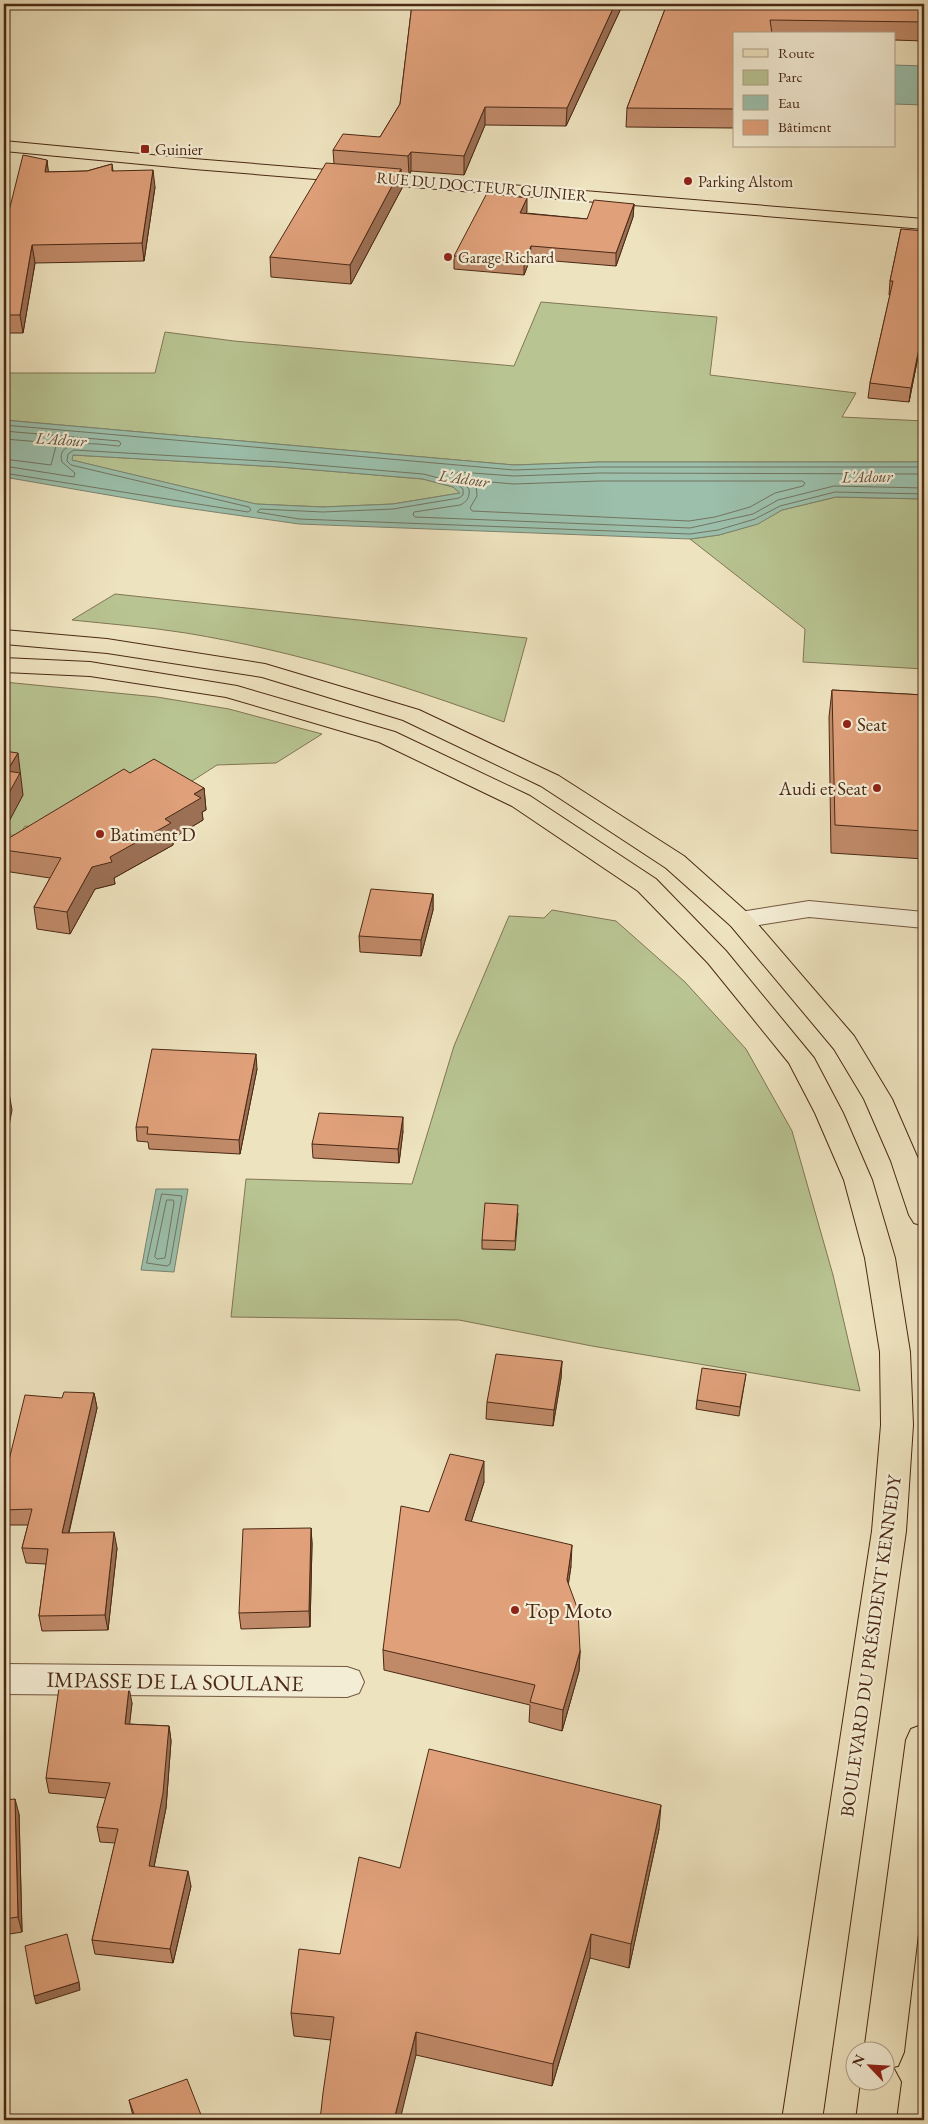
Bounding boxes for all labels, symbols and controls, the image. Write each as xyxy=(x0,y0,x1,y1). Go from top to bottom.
legend xyxy=(733,32,896,148)
text: Route xyxy=(778,43,815,62)
text: Parc xyxy=(778,67,803,86)
text: Eau xyxy=(778,93,800,112)
text: Bâtiment xyxy=(778,117,832,136)
place label: Guinier xyxy=(155,139,204,160)
marker: Guinier xyxy=(139,143,151,155)
street label: RUE DU DOCTEUR GUINIER xyxy=(376,167,589,206)
place label: Parking Alstom xyxy=(698,171,794,192)
marker: Parking Alstom xyxy=(682,175,694,187)
place label: Garage Richard xyxy=(458,247,555,268)
marker: Garage Richard xyxy=(442,251,454,263)
water label: L'Adour xyxy=(34,427,88,452)
water label: L'Adour xyxy=(436,464,491,493)
water label: L'Adour xyxy=(840,466,894,487)
place label: Seat xyxy=(857,712,887,737)
marker: Seat xyxy=(841,718,853,730)
place label: Audi et Seat xyxy=(778,776,867,801)
marker: Audi et Seat xyxy=(871,782,883,794)
place label: Batiment D xyxy=(110,822,196,847)
marker: Batiment D xyxy=(94,828,106,840)
street label: BOULEVARD DU PRÉSIDENT KENNEDY xyxy=(834,1473,907,1819)
place label: Top Moto xyxy=(525,1596,612,1625)
marker: Top Moto xyxy=(509,1604,521,1616)
street label: IMPASSE DE LA SOULANE xyxy=(46,1665,304,1698)
north arrow xyxy=(846,2042,896,2092)
text: N xyxy=(848,2051,869,2069)

